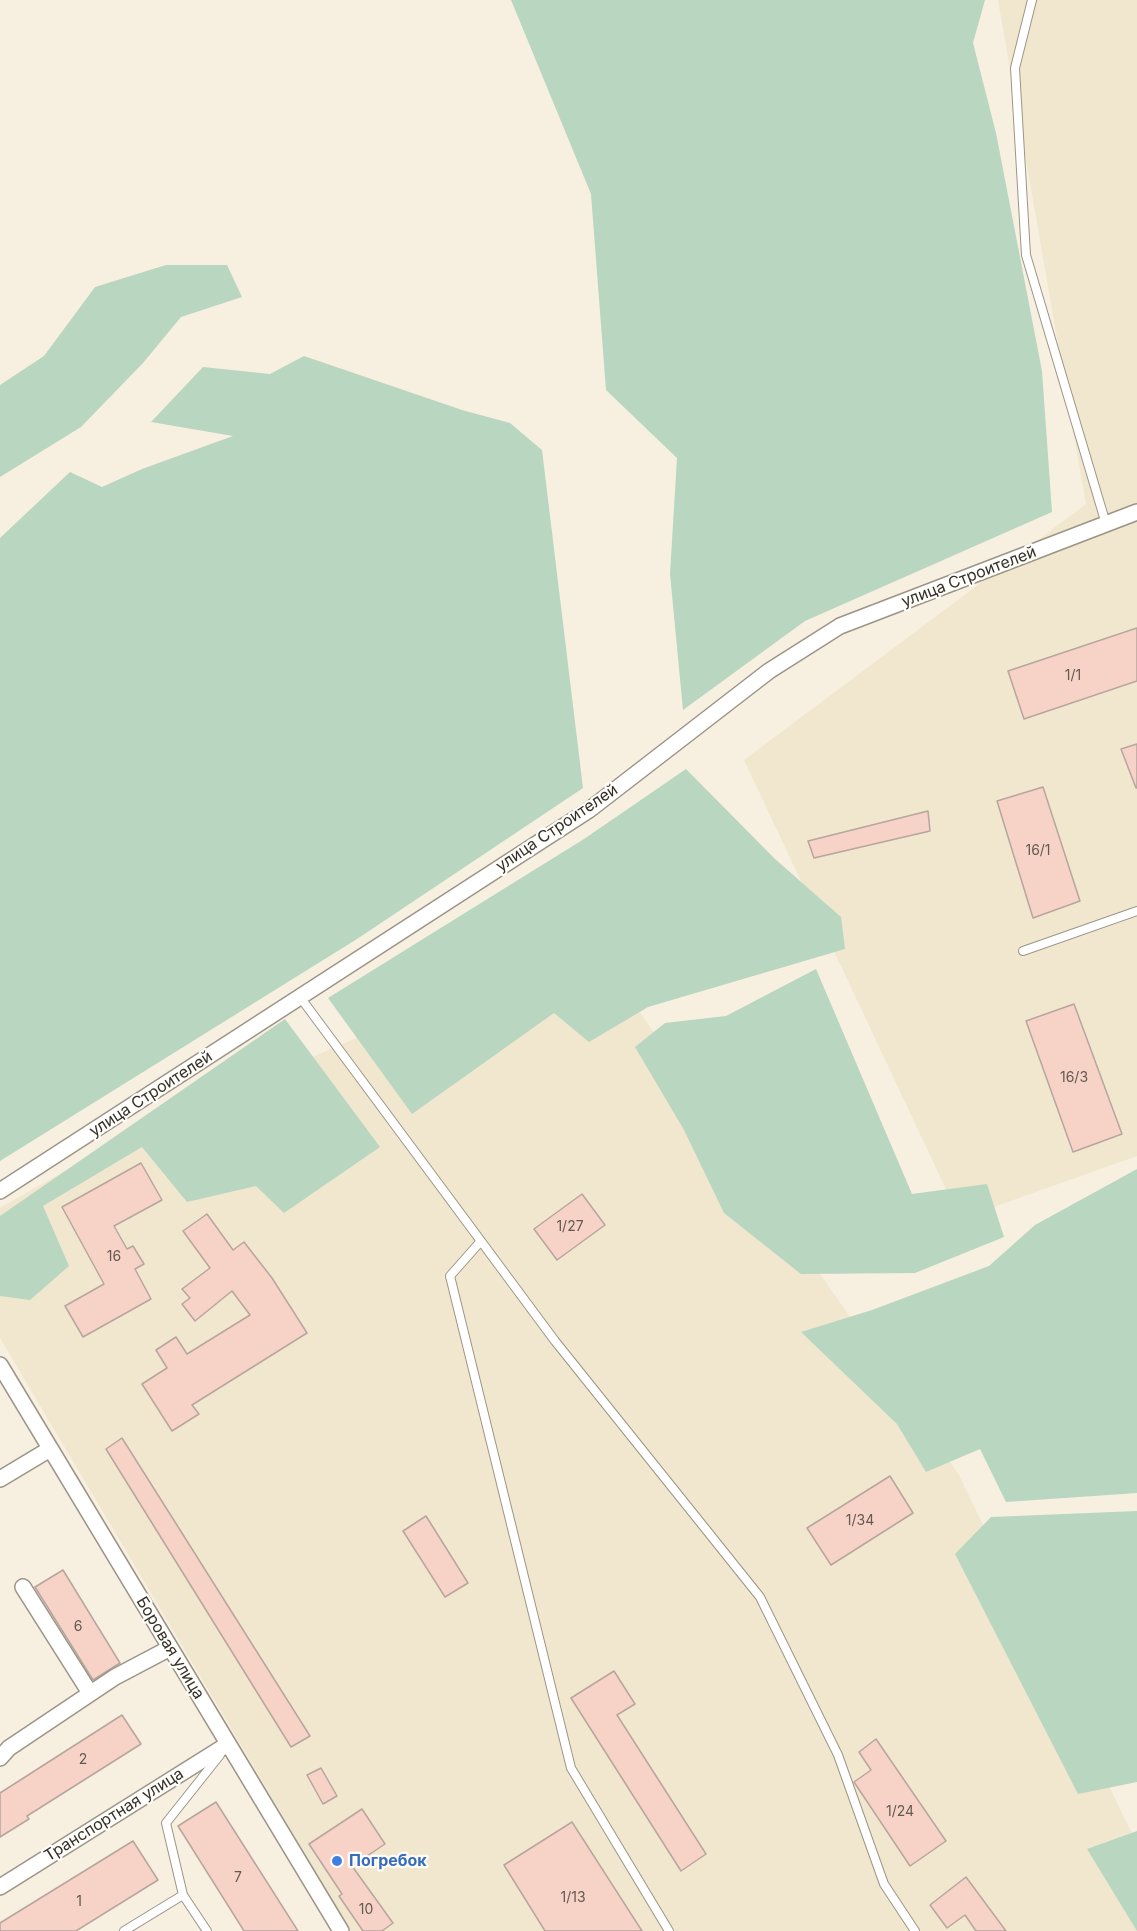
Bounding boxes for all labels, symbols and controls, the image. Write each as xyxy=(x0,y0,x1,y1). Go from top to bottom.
street label: улица Строителей xyxy=(899,542,1039,612)
house number: 1/1 xyxy=(1065,668,1081,684)
street label: улица Строителей xyxy=(492,780,622,876)
house number: 16/1 xyxy=(1025,843,1051,859)
street label: улица Строителей xyxy=(86,1047,216,1141)
house number: 16/3 xyxy=(1060,1070,1088,1086)
house number: 1/27 xyxy=(556,1219,584,1235)
house number: 16 xyxy=(107,1249,121,1265)
house number: 1/34 xyxy=(846,1513,874,1529)
street label: Боровая улица xyxy=(132,1593,208,1703)
house number: 6 xyxy=(74,1619,82,1635)
house number: 2 xyxy=(79,1752,87,1768)
street label: Транспортная улица xyxy=(41,1764,187,1866)
house number: 1/24 xyxy=(886,1804,914,1820)
place label: Погребок xyxy=(349,1851,427,1871)
marker: Погребок xyxy=(330,1854,344,1868)
house number: 7 xyxy=(234,1870,242,1886)
house number: 1/13 xyxy=(560,1890,586,1906)
house number: 1 xyxy=(76,1894,82,1910)
house number: 10 xyxy=(359,1902,373,1918)

